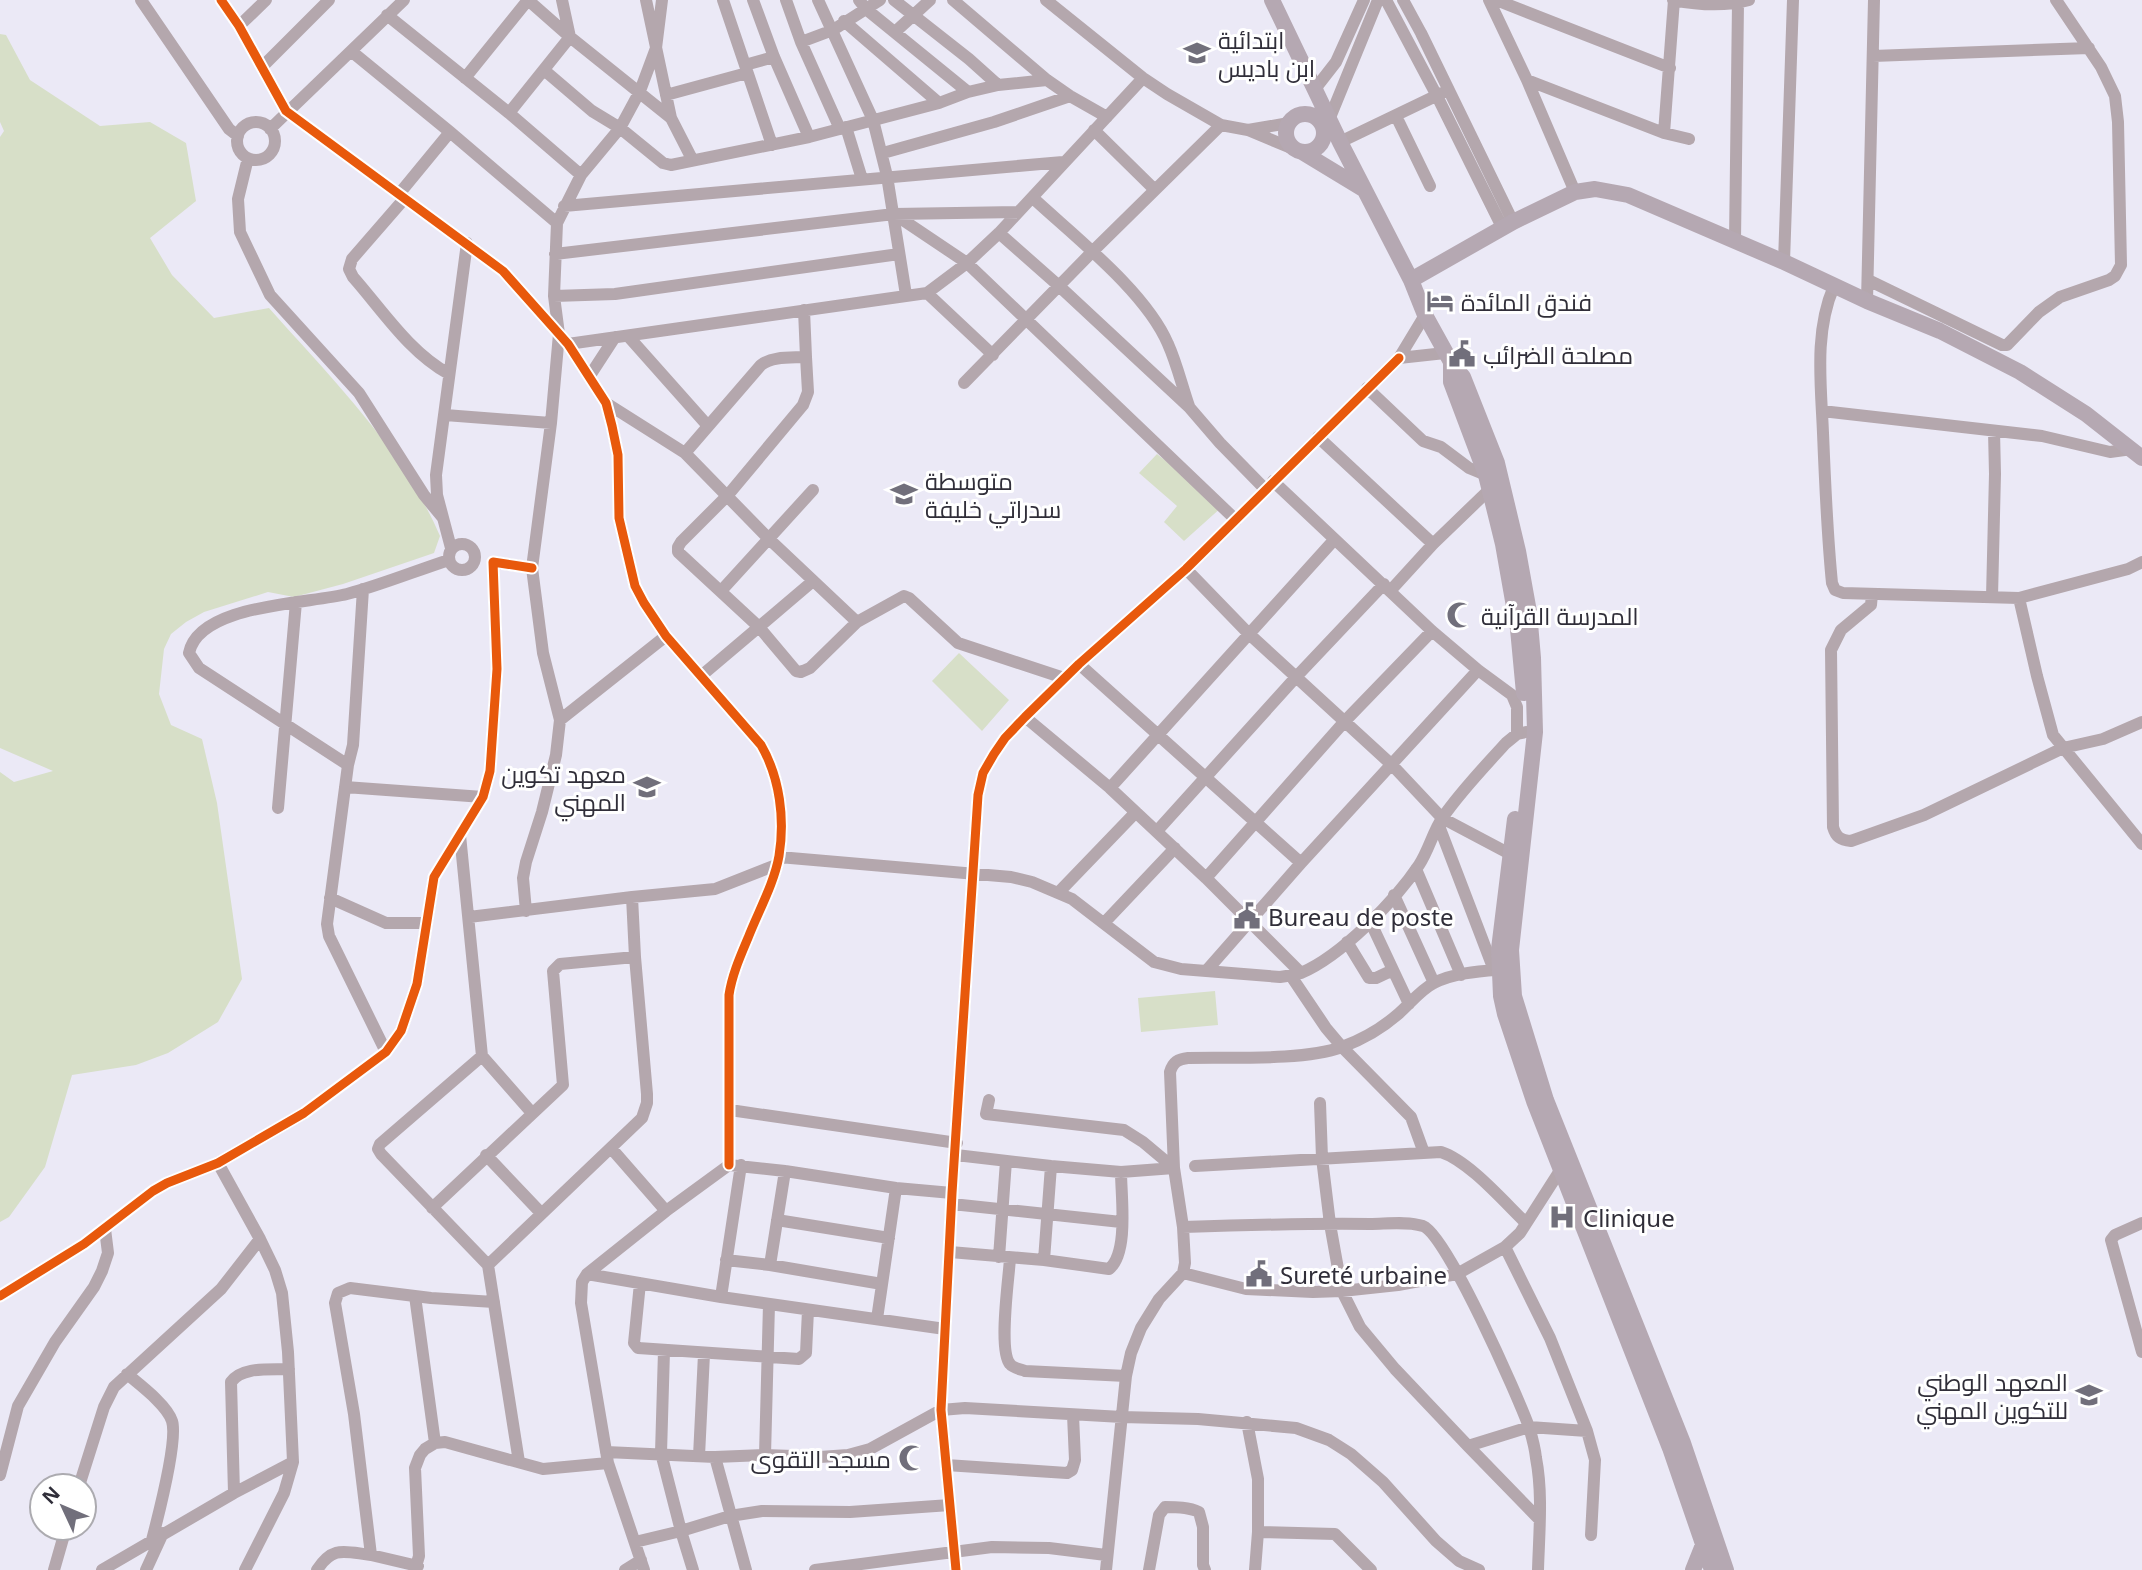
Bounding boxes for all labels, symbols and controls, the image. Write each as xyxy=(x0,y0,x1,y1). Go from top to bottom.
place label: ابتدائية ابن باديس xyxy=(1218,23,1315,84)
school or university icon: ابتدائية ابن باديس xyxy=(1182,38,1212,68)
place label: فندق المائدة xyxy=(1461,285,1592,318)
hotel icon: فندق المائدة xyxy=(1425,286,1455,316)
place label: مصلحة الضرائب xyxy=(1483,338,1633,371)
public building icon: مصلحة الضرائب xyxy=(1447,339,1477,369)
place label: متوسطة سدراتي خليفة xyxy=(925,464,1061,529)
school or university icon: متوسطة سدراتي خليفة xyxy=(889,479,919,509)
place label: المدرسة القرآنية xyxy=(1481,599,1639,632)
mosque icon: المدرسة القرآنية xyxy=(1445,600,1475,630)
place label: معهد تكوين المهني xyxy=(501,757,626,822)
school or university icon: معهد تكوين المهني xyxy=(632,772,662,802)
place label: Bureau de poste xyxy=(1268,900,1453,933)
public building icon: Bureau de poste xyxy=(1232,901,1262,931)
place label: Clinique xyxy=(1583,1201,1675,1234)
hospital icon: Clinique xyxy=(1547,1202,1577,1232)
place label: Sureté urbaine xyxy=(1280,1258,1447,1291)
public building icon: Sureté urbaine xyxy=(1244,1259,1274,1289)
place label: المعهد الوطني للتكوين المهني xyxy=(1916,1365,2068,1430)
school or university icon: المعهد الوطني للتكوين المهني xyxy=(2074,1380,2104,1410)
place label: مسجد التقوى xyxy=(751,1442,891,1475)
mosque icon: مسجد التقوى xyxy=(897,1443,927,1473)
north arrow xyxy=(28,1472,98,1542)
text: N xyxy=(36,1481,65,1510)

